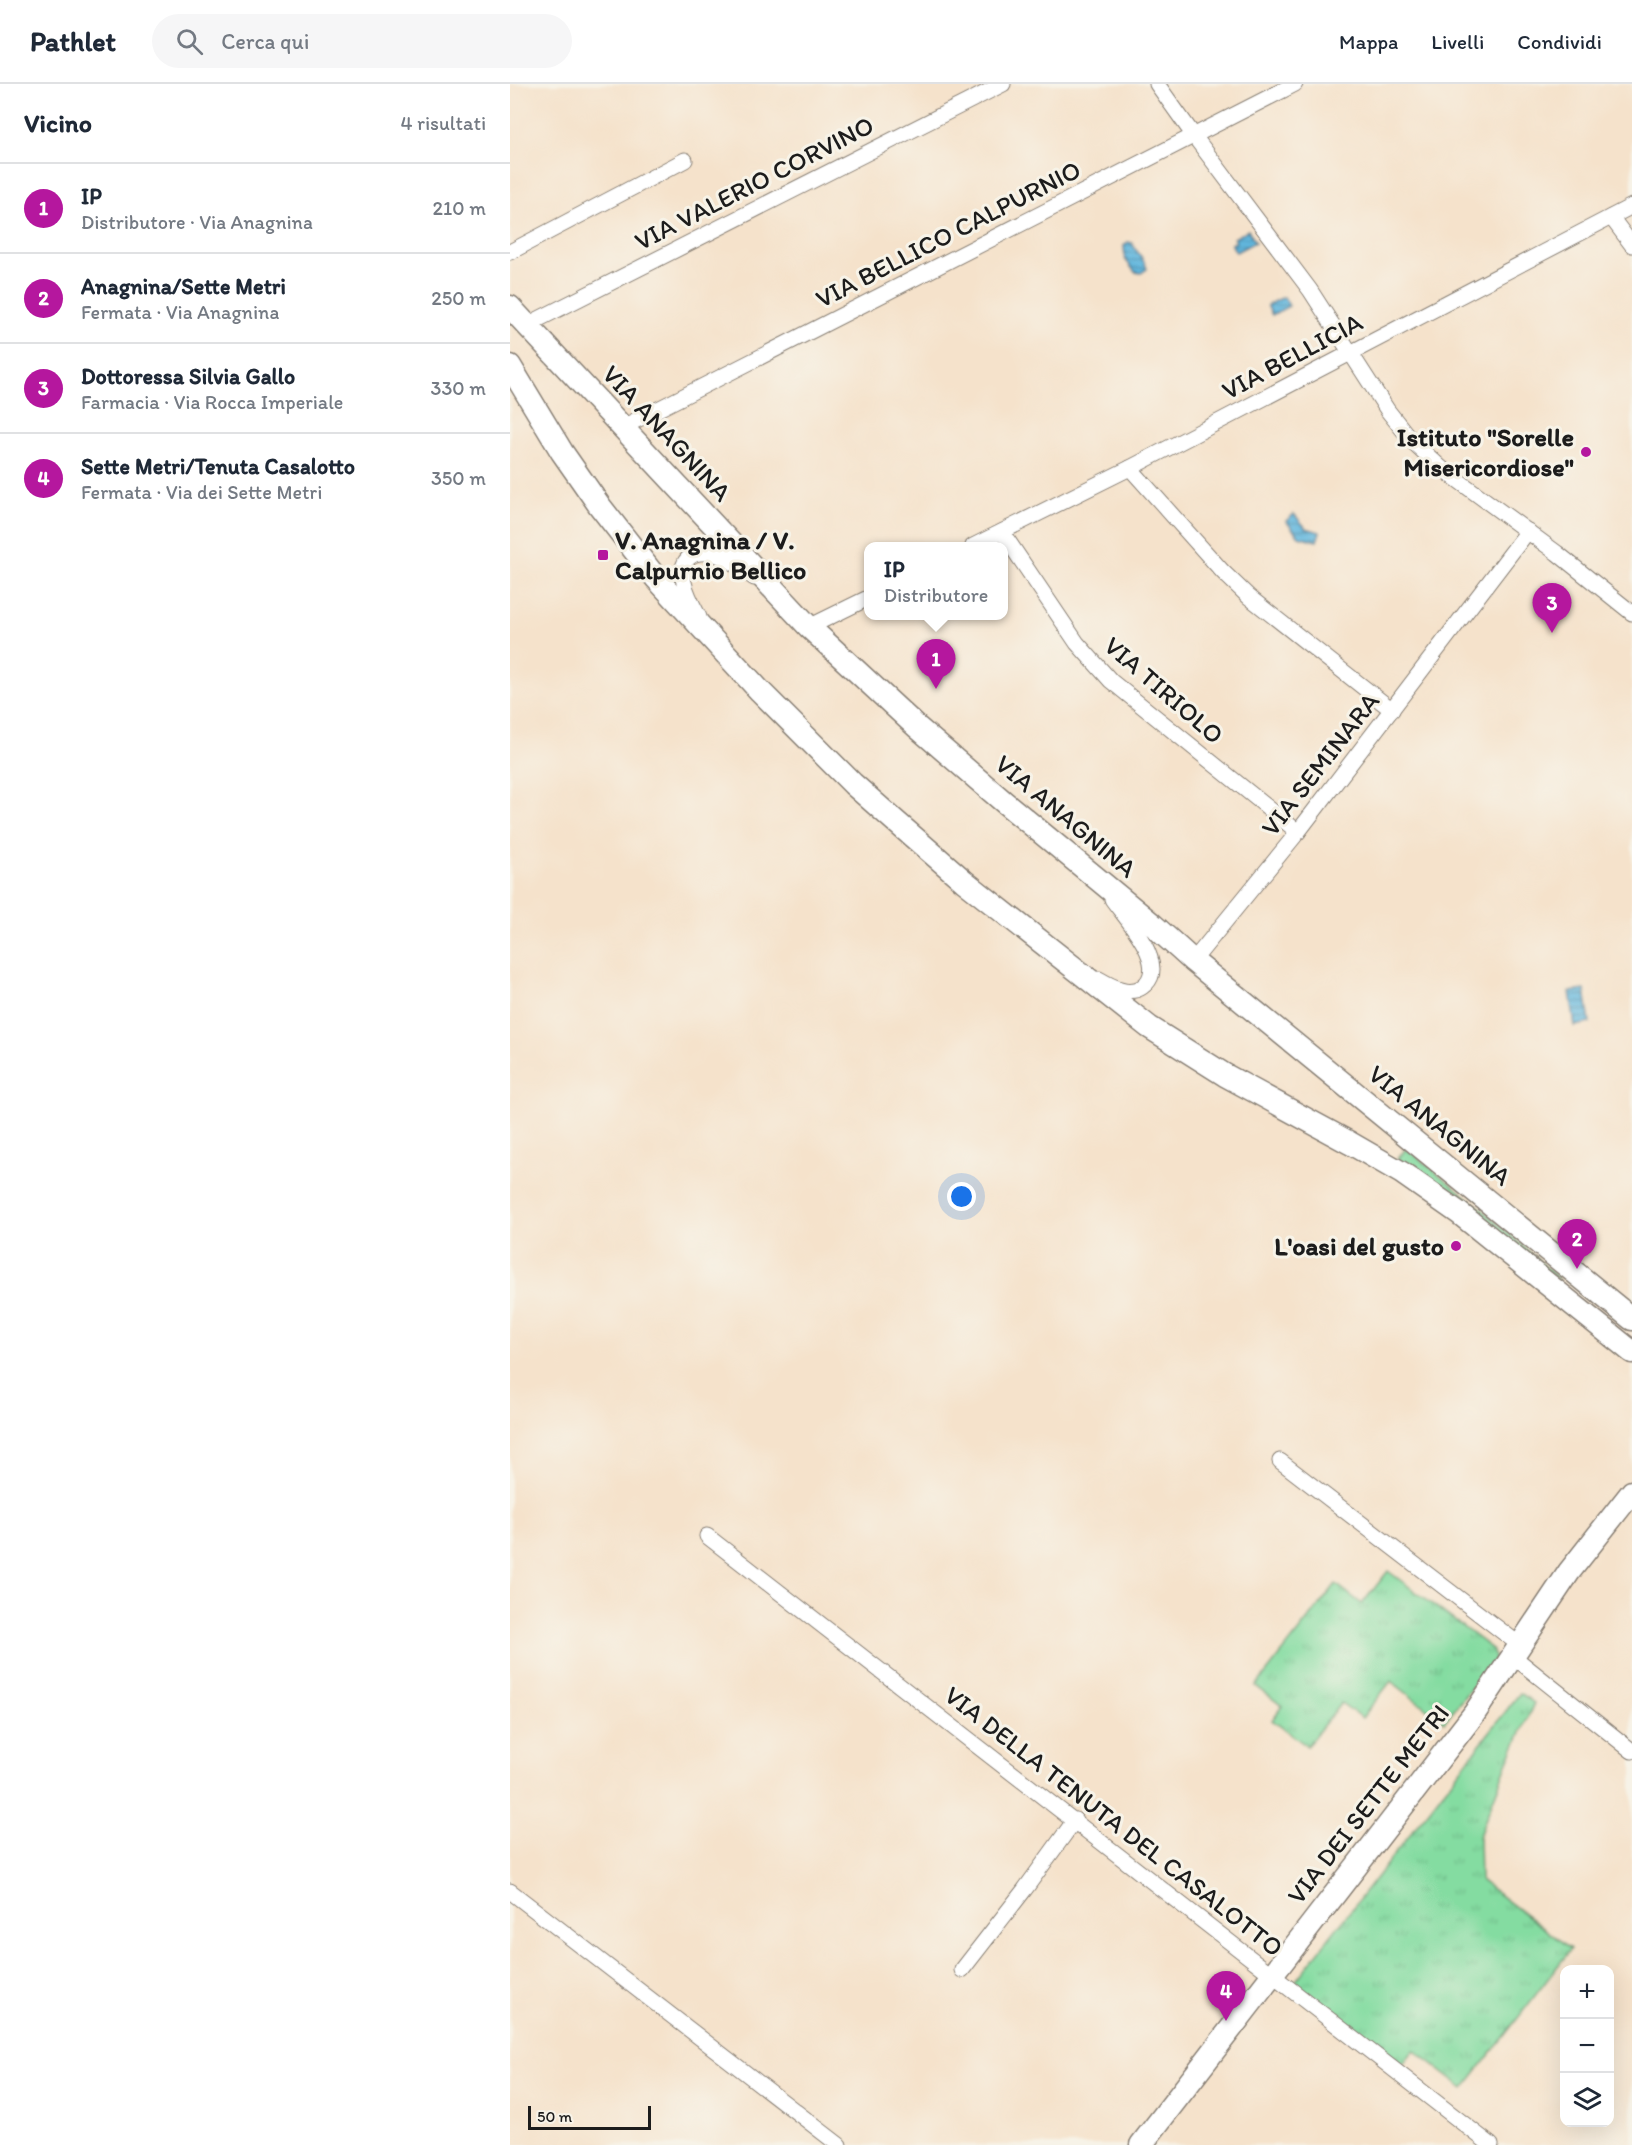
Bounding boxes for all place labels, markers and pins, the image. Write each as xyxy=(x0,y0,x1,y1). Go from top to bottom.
place label: Istituto "Sorelle Misericordiose" xyxy=(1397,421,1574,483)
marker: Istituto "Sorelle Misericordiose" xyxy=(1579,445,1593,459)
place label: V. Anagnina / V. Calpurnio Bellico xyxy=(615,524,806,586)
marker: V. Anagnina / V. Calpurnio Bellico xyxy=(596,548,610,562)
pin: 3 xyxy=(1532,584,1572,633)
pin: 1 xyxy=(916,640,956,689)
pin: 2 xyxy=(1558,1220,1596,1269)
place label: L'oasi del gusto xyxy=(1274,1230,1444,1262)
marker: L'oasi del gusto xyxy=(1449,1239,1463,1253)
pin: 4 xyxy=(1206,1972,1246,2021)

